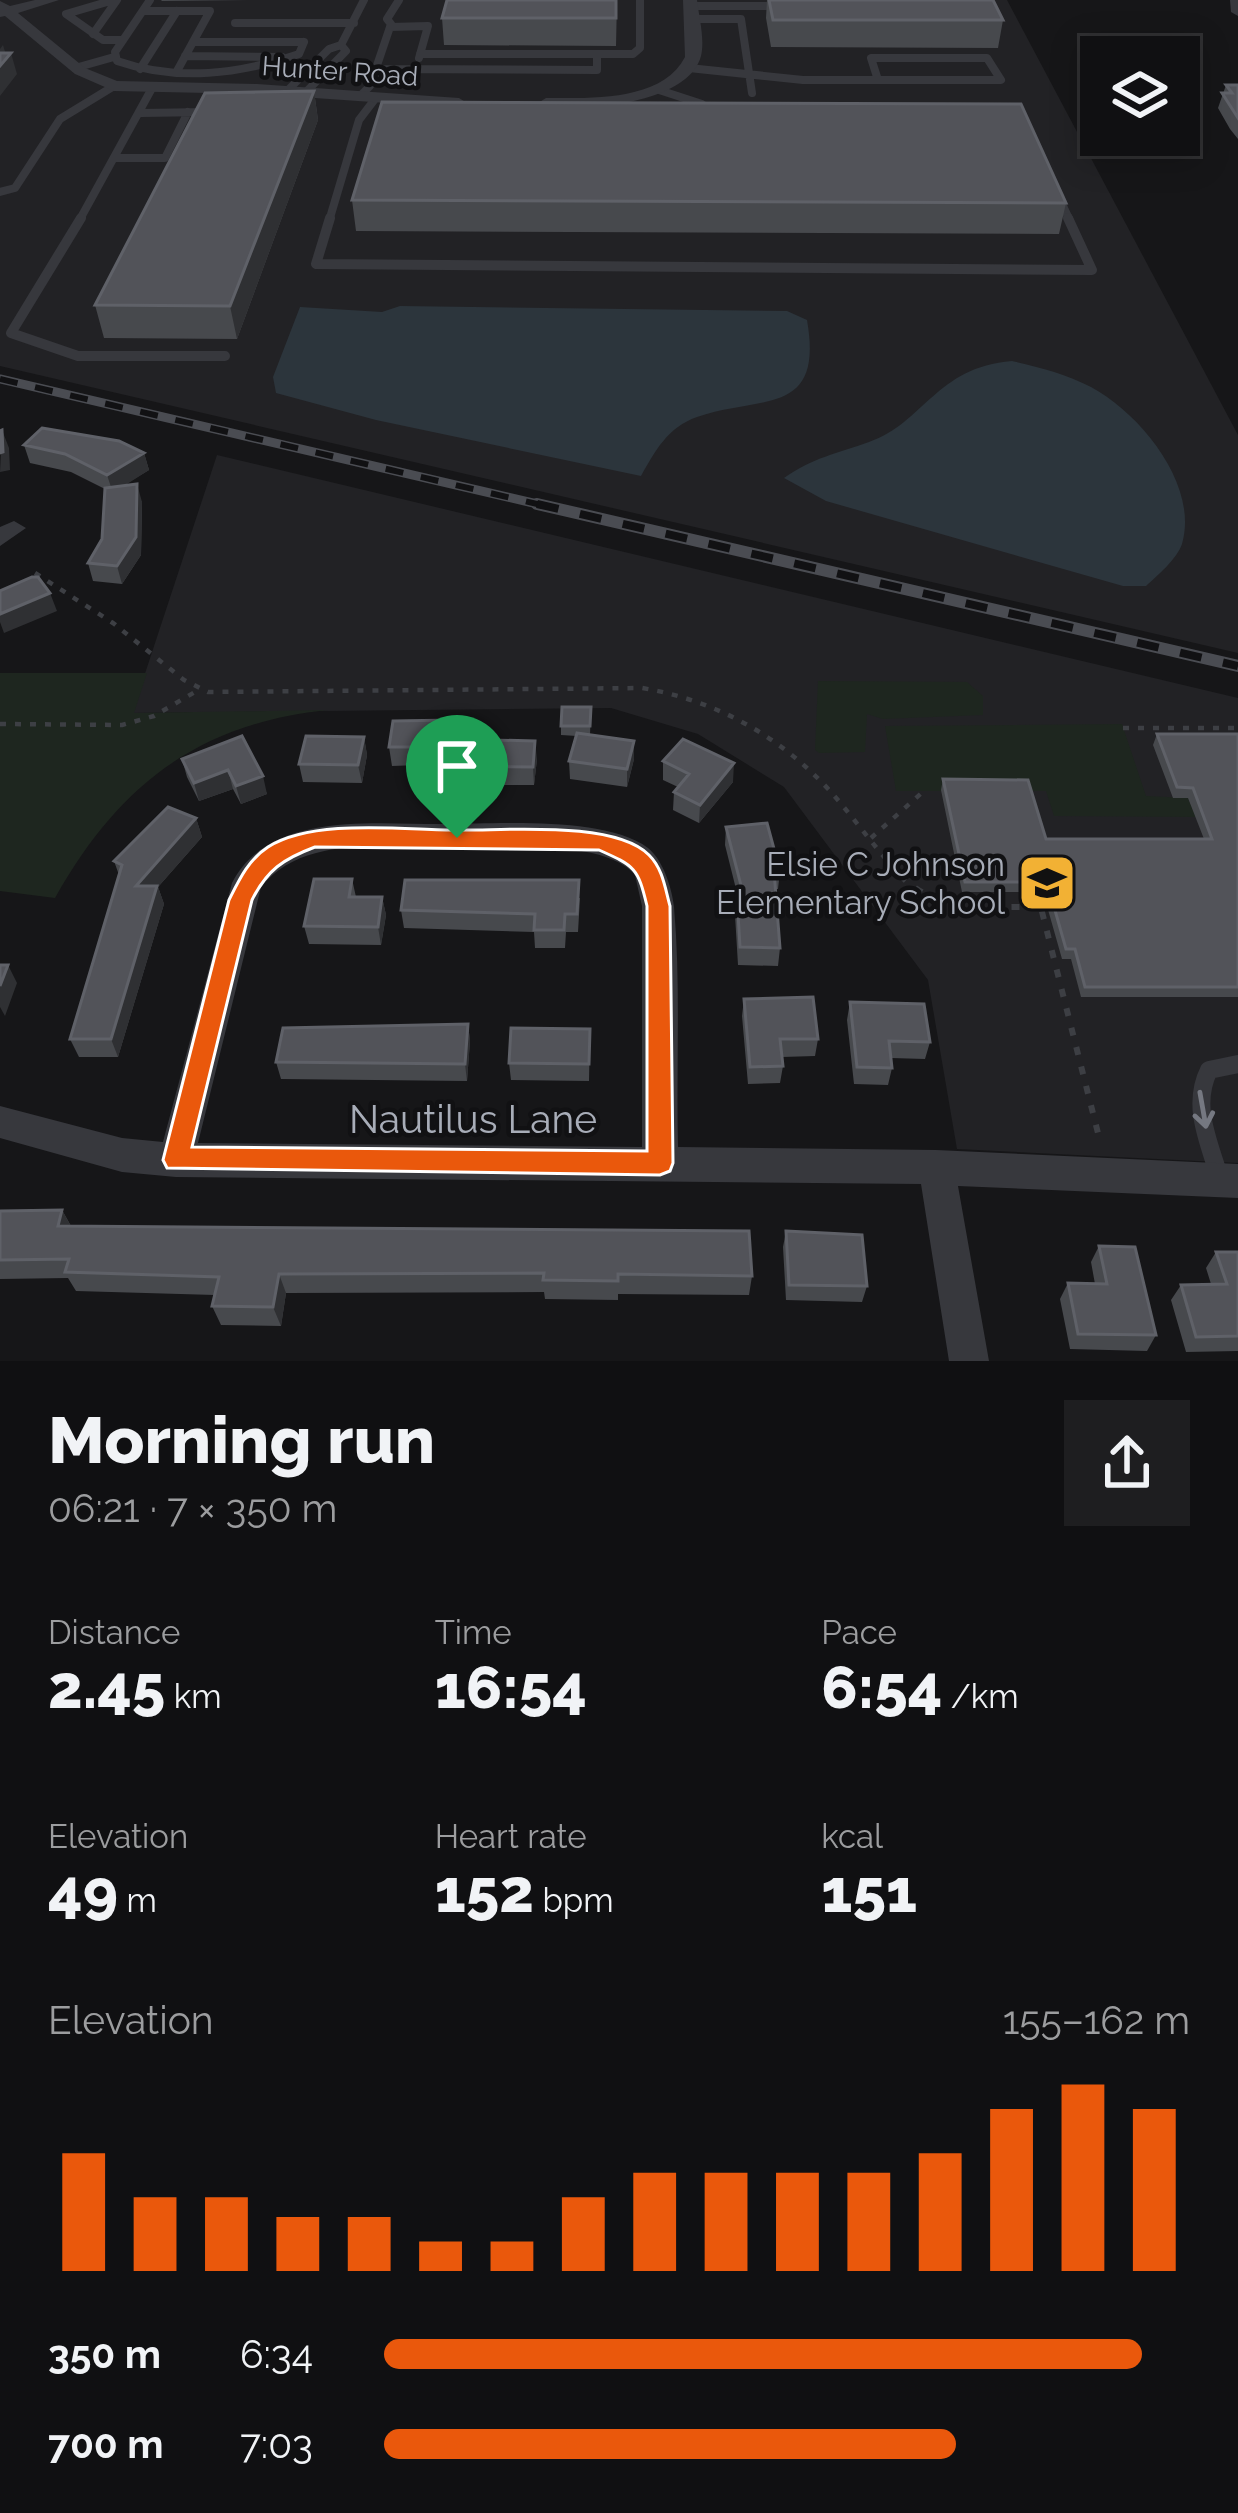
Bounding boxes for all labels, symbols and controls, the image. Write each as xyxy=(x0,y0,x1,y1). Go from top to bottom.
map controls xyxy=(1080,36,1200,156)
button: layers xyxy=(1080,36,1200,156)
street label: Hunter Road xyxy=(261,50,419,92)
pin xyxy=(406,715,508,838)
icon: arrive xyxy=(424,733,490,799)
place label: Elsie C Johnson Elementary School xyxy=(716,845,1006,922)
school or university icon: Elsie C Johnson Elementary School xyxy=(1016,852,1078,914)
one-way arrow xyxy=(1192,1090,1215,1129)
street label: Nautilus Lane xyxy=(349,1096,597,1142)
button: share xyxy=(1064,1400,1190,1526)
text: Morning run xyxy=(48,1401,435,1478)
text: 06:21 · 7 × 350 m xyxy=(48,1485,337,1531)
text: Distance xyxy=(48,1613,180,1652)
text: Time xyxy=(435,1613,512,1652)
text: Pace xyxy=(821,1613,897,1652)
text: 2.45 xyxy=(48,1652,165,1722)
text: 16:54 xyxy=(435,1652,587,1722)
text: 6:54 xyxy=(821,1652,942,1722)
text: km xyxy=(165,1677,222,1716)
text: /km xyxy=(942,1677,1019,1716)
text: Elevation xyxy=(48,1817,188,1856)
text: Heart rate xyxy=(435,1817,587,1856)
text: kcal xyxy=(821,1817,883,1856)
text: 49 xyxy=(48,1856,118,1926)
text: 152 xyxy=(435,1856,534,1926)
text: 151 xyxy=(821,1856,917,1926)
text: m xyxy=(118,1881,157,1920)
text: bpm xyxy=(534,1881,614,1920)
text: Elevation xyxy=(48,1997,214,2043)
text: 155–162 m xyxy=(1003,1997,1190,2043)
text: 350 m xyxy=(48,2331,161,2377)
text: 6:34 xyxy=(240,2331,313,2377)
text: 700 m xyxy=(48,2421,163,2467)
text: 7:03 xyxy=(240,2421,313,2467)

